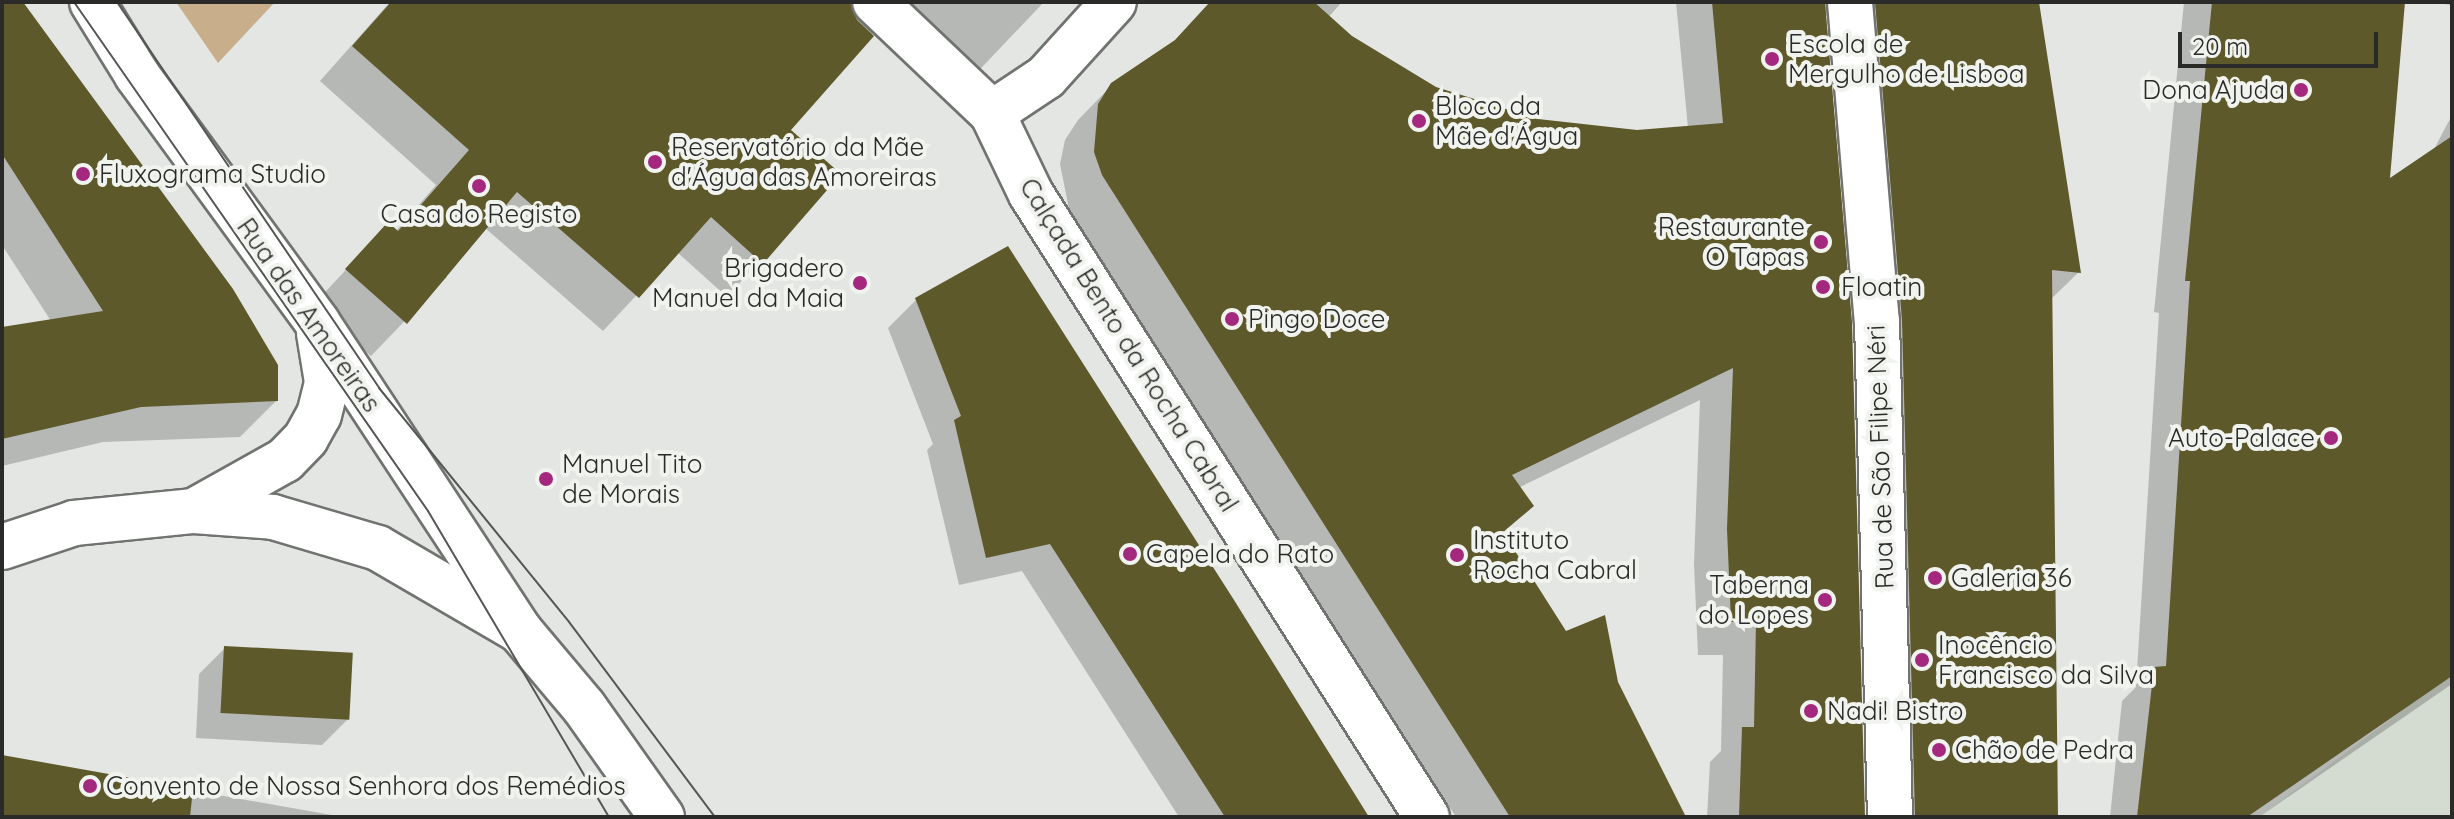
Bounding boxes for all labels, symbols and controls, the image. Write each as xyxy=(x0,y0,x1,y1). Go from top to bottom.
scale bar xyxy=(2182,16,2382,66)
place label: Escola de Mergulho de Lisboa xyxy=(1788,28,2025,90)
text: 20 m xyxy=(2192,31,2248,61)
marker: Escola de Mergulho de Lisboa xyxy=(1763,50,1781,68)
place label: Dona Ajuda xyxy=(2142,74,2285,106)
marker: Dona Ajuda xyxy=(2292,81,2310,99)
place label: Bloco da Mãe d'Água xyxy=(1435,90,1578,152)
marker: Bloco da Mãe d'Água xyxy=(1410,112,1428,130)
place label: Reservatório da Mãe d'Água das Amoreiras xyxy=(671,131,937,192)
marker: Reservatório da Mãe d'Água das Amoreiras xyxy=(646,153,664,171)
place label: Fluxograma Studio xyxy=(99,158,326,190)
marker: Fluxograma Studio xyxy=(74,165,92,183)
street label: Calçada Bento da Rocha Cabral xyxy=(1013,173,1245,517)
marker: Casa do Registo xyxy=(470,177,488,195)
place label: Casa do Registo xyxy=(381,198,577,230)
place label: Restaurante O Tapas xyxy=(1658,211,1805,272)
street label: Rua das Amoreiras xyxy=(230,212,388,418)
marker: Restaurante O Tapas xyxy=(1812,233,1830,251)
place label: Brigadero Manuel da Maia xyxy=(652,252,844,314)
place label: Floatin xyxy=(1841,271,1922,303)
marker: Brigadero Manuel da Maia xyxy=(851,274,869,292)
marker: Floatin xyxy=(1812,276,1834,298)
place label: Pingo Doce xyxy=(1248,303,1385,335)
marker: Pingo Doce xyxy=(1223,310,1241,328)
street label: Rua de São Filipe Néri xyxy=(1860,324,1900,590)
place label: Auto-Palace xyxy=(2168,422,2315,454)
marker: Auto-Palace xyxy=(2322,429,2340,447)
place label: Manuel Tito de Morais xyxy=(562,448,703,510)
marker: Manuel Tito de Morais xyxy=(537,470,555,488)
place label: Instituto Rocha Cabral xyxy=(1473,524,1637,586)
place label: Capela do Rato xyxy=(1146,538,1334,570)
marker: Capela do Rato xyxy=(1121,545,1139,563)
marker: Instituto Rocha Cabral xyxy=(1448,546,1466,564)
place label: Galeria 36 xyxy=(1951,562,2072,594)
place label: Taberna do Lopes xyxy=(1698,569,1809,630)
marker: Galeria 36 xyxy=(1926,569,1944,587)
marker: Taberna do Lopes xyxy=(1816,591,1834,609)
place label: Inocêncio Francisco da Silva xyxy=(1938,629,2154,690)
marker: Inocêncio Francisco da Silva xyxy=(1913,651,1931,669)
place label: Nadi! Bistro xyxy=(1827,695,1964,727)
marker: Nadi! Bistro xyxy=(1802,702,1820,720)
place label: Chão de Pedra xyxy=(1955,734,2134,766)
marker: Chão de Pedra xyxy=(1930,741,1948,759)
place label: Convento de Nossa Senhora dos Remédios xyxy=(106,770,626,802)
marker: Convento de Nossa Senhora dos Remédios xyxy=(81,777,99,795)

